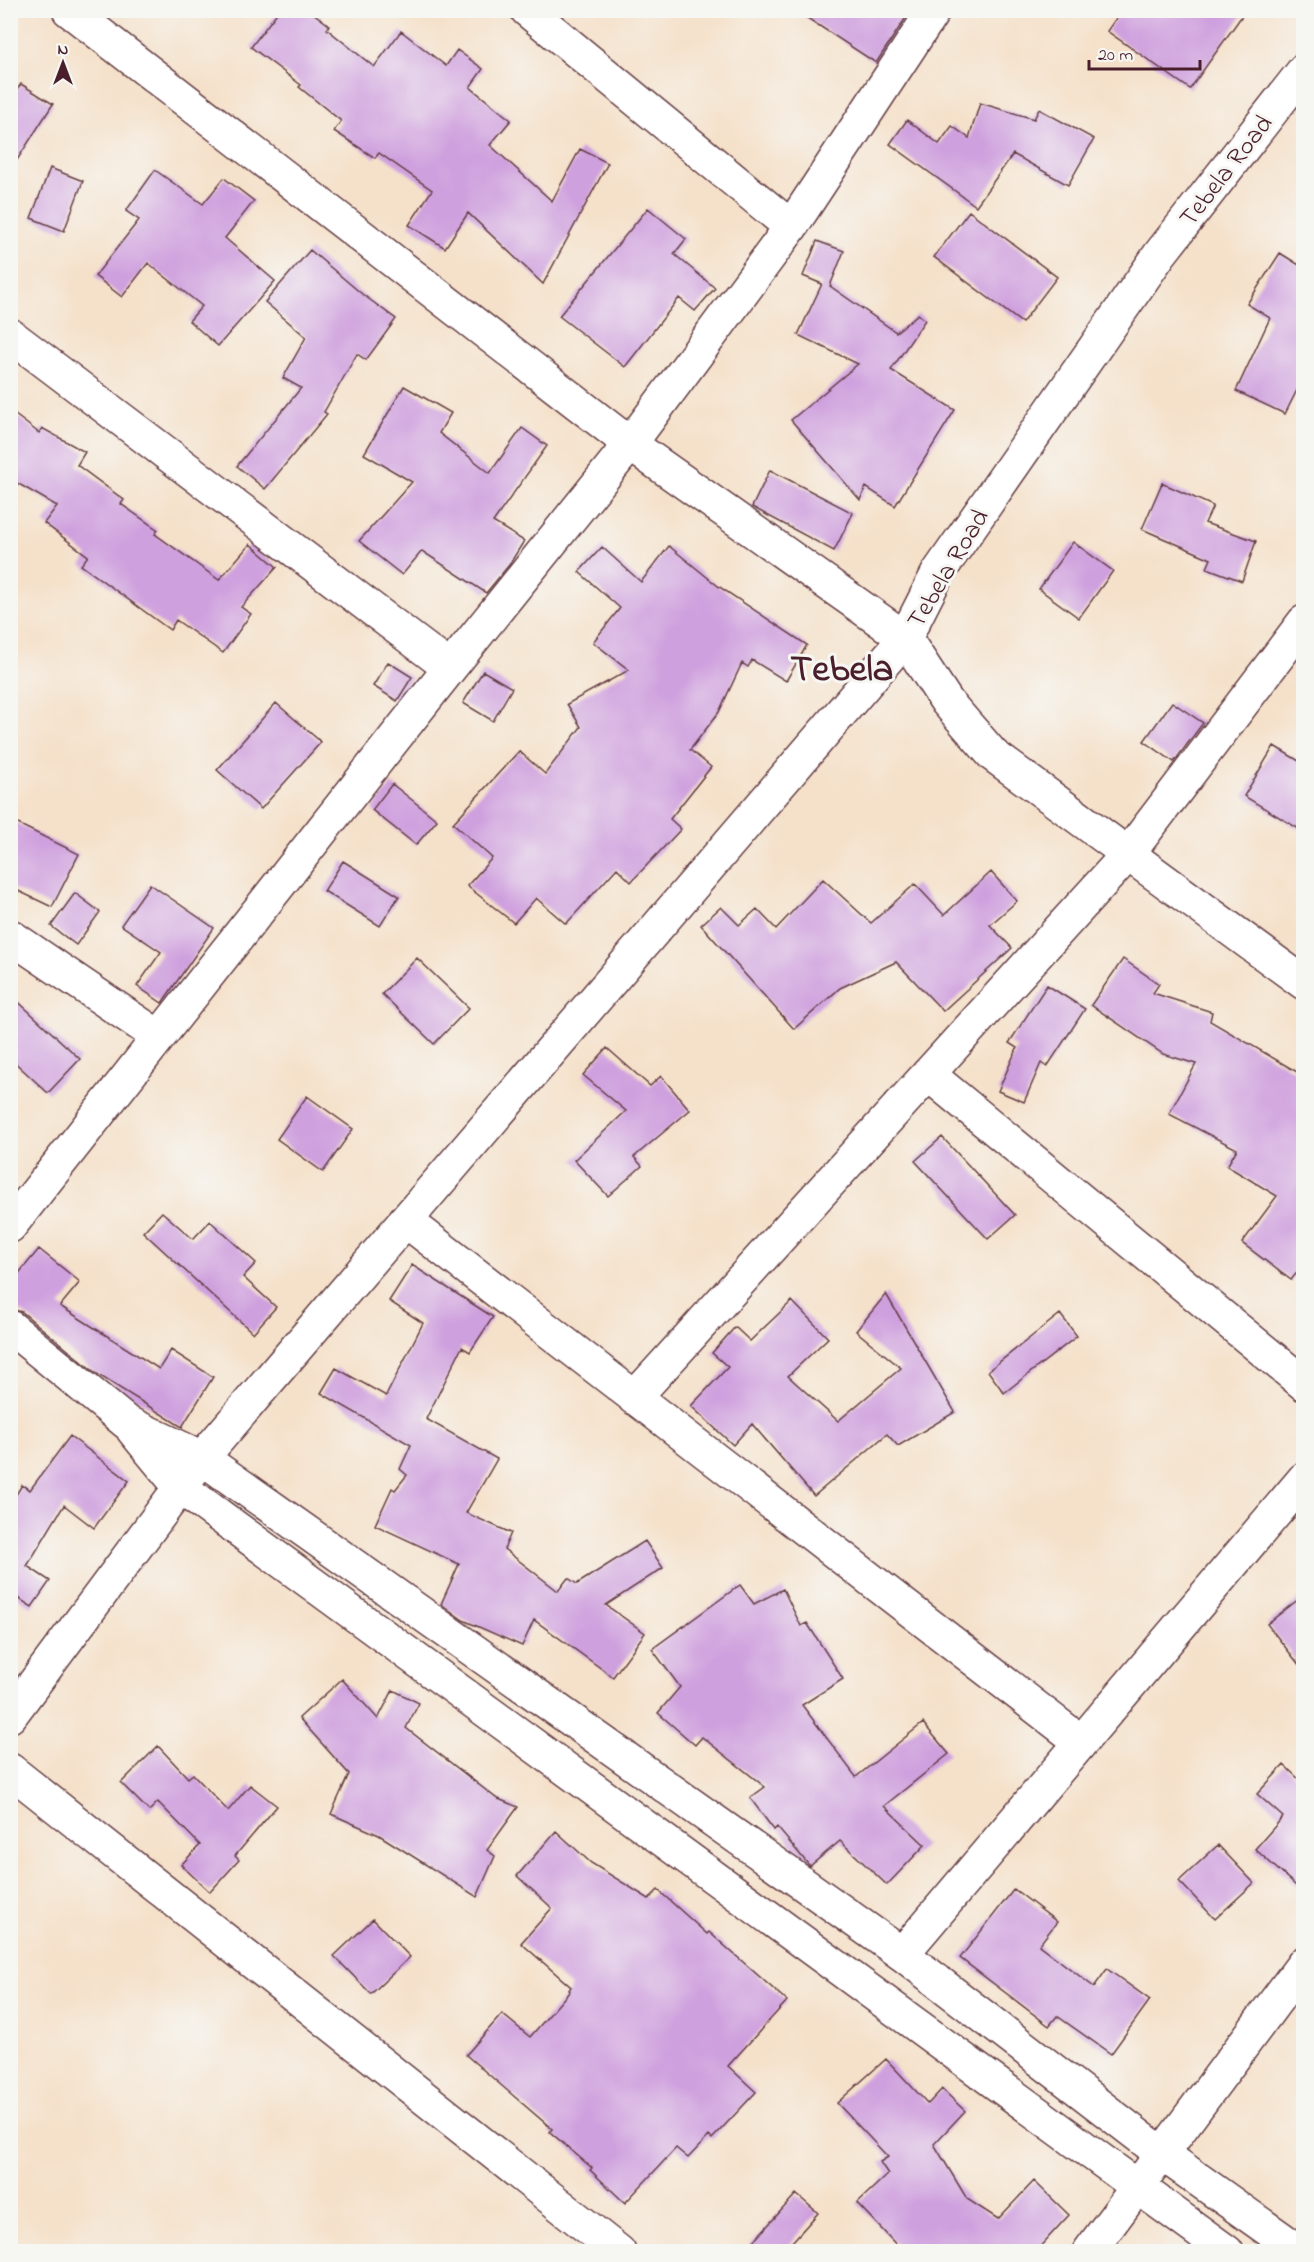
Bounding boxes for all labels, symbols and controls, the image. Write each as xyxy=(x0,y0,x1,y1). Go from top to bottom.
north arrow xyxy=(33,33,93,93)
scale bar xyxy=(1089,33,1200,71)
text: N xyxy=(58,38,69,62)
text: 20 m xyxy=(1098,43,1133,69)
street label: Tebela Road xyxy=(1171,107,1284,236)
street label: Tebela Road xyxy=(899,502,1000,636)
district label: Tebela xyxy=(791,643,893,699)

